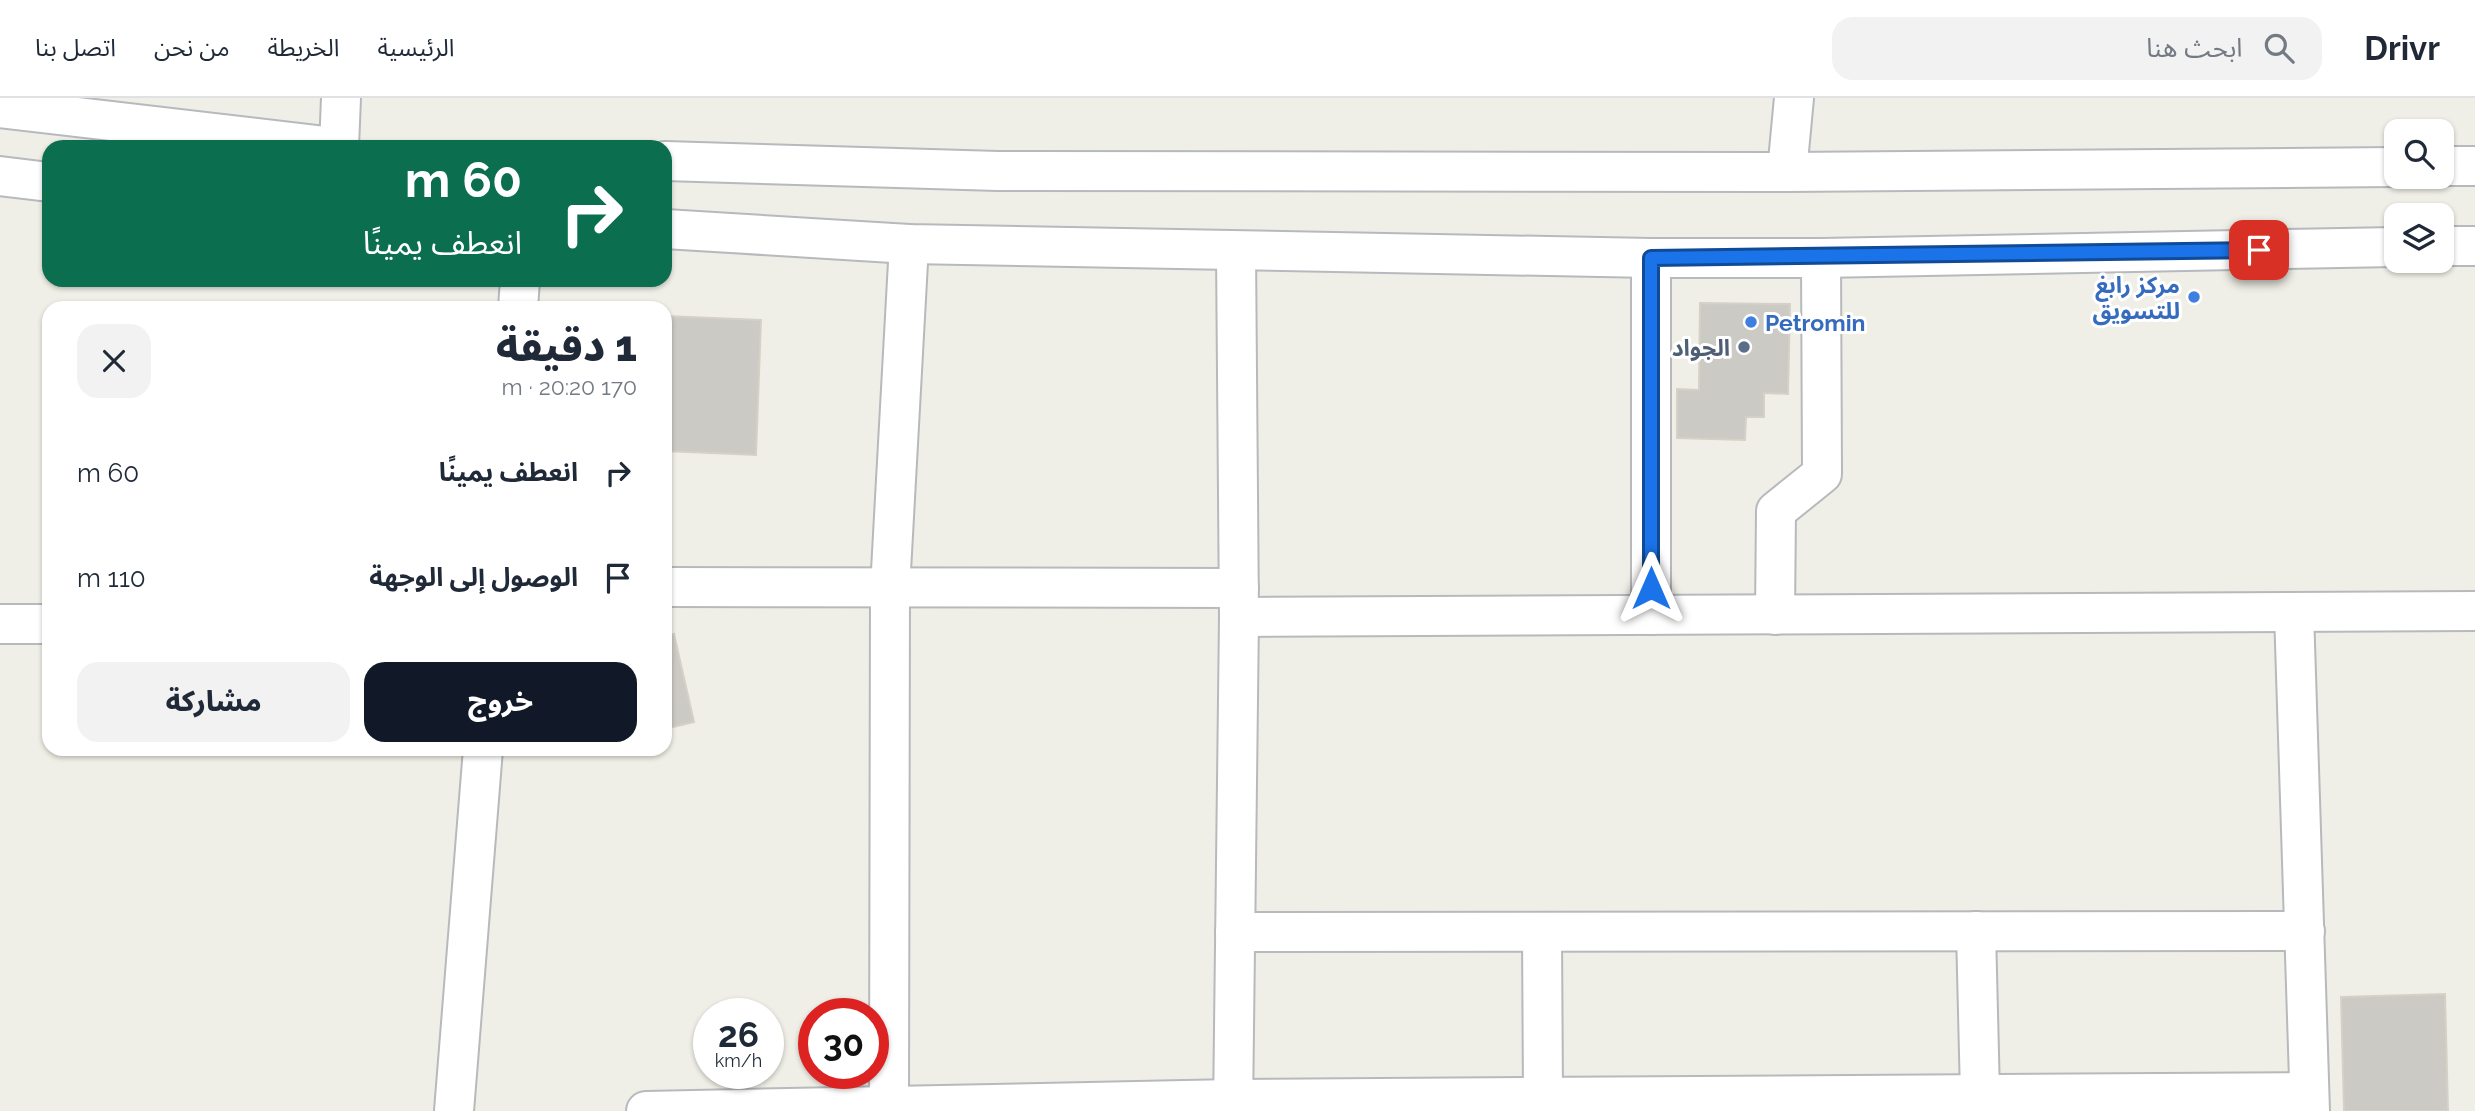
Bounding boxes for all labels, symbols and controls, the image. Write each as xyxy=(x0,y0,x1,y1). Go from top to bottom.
search box xyxy=(1832,17,2322,80)
icon: search xyxy=(2260,29,2298,67)
text: Drivr xyxy=(2364,29,2440,68)
text: اتصل بنا xyxy=(35,33,116,62)
text: من نحن xyxy=(154,33,230,62)
text: الخريطة xyxy=(268,33,339,62)
text: الرئيسية xyxy=(377,33,455,62)
text: ابحث هنا xyxy=(2146,33,2242,63)
map controls xyxy=(2384,119,2454,273)
button: search xyxy=(2384,119,2454,189)
text: 60 m xyxy=(405,151,522,208)
icon: right xyxy=(546,168,637,259)
button: layers xyxy=(2384,203,2454,273)
pin xyxy=(2229,220,2289,280)
text: انعطف يمينًا xyxy=(363,224,522,261)
icon: arrive xyxy=(2240,231,2278,269)
place label: مركز رابغ للتسويق xyxy=(2092,271,2180,326)
marker: مركز رابغ للتسويق xyxy=(2186,289,2202,305)
place label: Petromin xyxy=(1765,309,1865,336)
marker: Petromin xyxy=(1743,314,1759,330)
text: 1 دقيقة xyxy=(496,322,637,371)
button: close xyxy=(77,324,151,398)
place label: الجواد xyxy=(1672,334,1730,361)
marker: الجواد xyxy=(1736,339,1752,355)
text: 170 m · 20:20 xyxy=(501,373,637,400)
icon: right xyxy=(599,454,637,492)
text: انعطف يمينًا xyxy=(439,457,578,487)
text: 60 m xyxy=(77,458,139,488)
position arrow xyxy=(1614,551,1688,625)
icon: arrive xyxy=(599,559,637,597)
text: الوصول إلى الوجهة xyxy=(369,562,578,592)
text: 110 m xyxy=(77,563,146,593)
button: مشاركة xyxy=(77,662,350,742)
button: خروج xyxy=(364,662,637,742)
speed limit sign: 30 xyxy=(798,998,889,1089)
text: 26 xyxy=(718,1014,759,1055)
text: km/h xyxy=(715,1050,762,1071)

